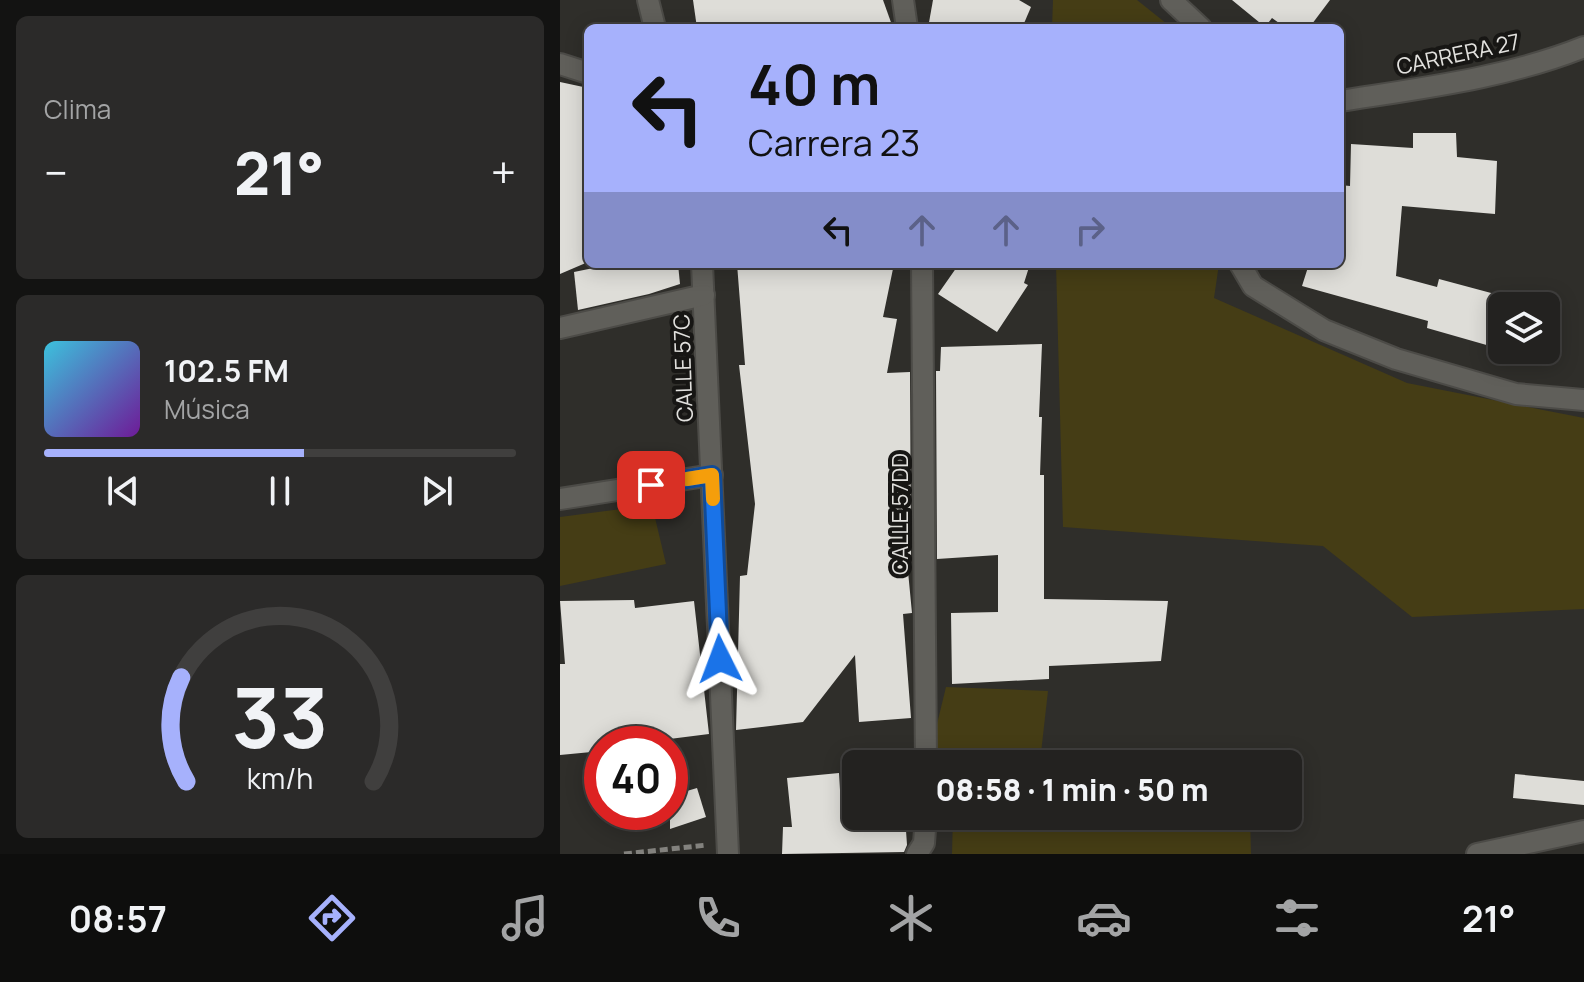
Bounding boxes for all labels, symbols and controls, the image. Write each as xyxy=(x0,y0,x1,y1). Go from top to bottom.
street label: CARRERA 27 xyxy=(1394,26,1522,82)
text: 40 m xyxy=(748,45,880,122)
icon: left xyxy=(616,56,720,160)
text: Clima xyxy=(44,91,111,127)
text: Carrera 23 xyxy=(748,118,920,167)
text: 21° xyxy=(234,131,324,213)
text: − xyxy=(44,142,68,202)
text: + xyxy=(491,142,516,202)
icon: left xyxy=(816,208,860,252)
icon: ahead xyxy=(900,208,944,252)
icon: ahead xyxy=(984,208,1028,252)
icon: right xyxy=(1068,208,1112,252)
map controls xyxy=(1488,292,1560,364)
button: layers xyxy=(1488,292,1560,364)
street label: CALLE 57C xyxy=(666,313,700,423)
text: 102.5 FM xyxy=(164,350,289,391)
text: Música xyxy=(164,391,250,427)
pin xyxy=(617,451,685,519)
street label: CALLE 57DD xyxy=(885,453,915,575)
icon: arrive xyxy=(629,463,673,507)
icon: previous xyxy=(101,469,145,513)
icon: pause xyxy=(258,469,302,513)
icon: next xyxy=(415,469,459,513)
position arrow xyxy=(678,617,762,701)
text: 33 xyxy=(232,659,328,773)
speed limit sign: 40 xyxy=(584,726,688,830)
text: km/h xyxy=(247,760,313,799)
text: 08:58 · 1 min · 50 m xyxy=(935,769,1209,810)
icon: directions xyxy=(304,890,360,946)
icon: music xyxy=(497,890,553,946)
icon: phone xyxy=(690,890,746,946)
icon: climate xyxy=(883,890,939,946)
icon: car xyxy=(1076,890,1132,946)
icon: filters xyxy=(1269,890,1325,946)
text: 08:57 xyxy=(69,894,167,943)
text: 21° xyxy=(1462,894,1515,943)

